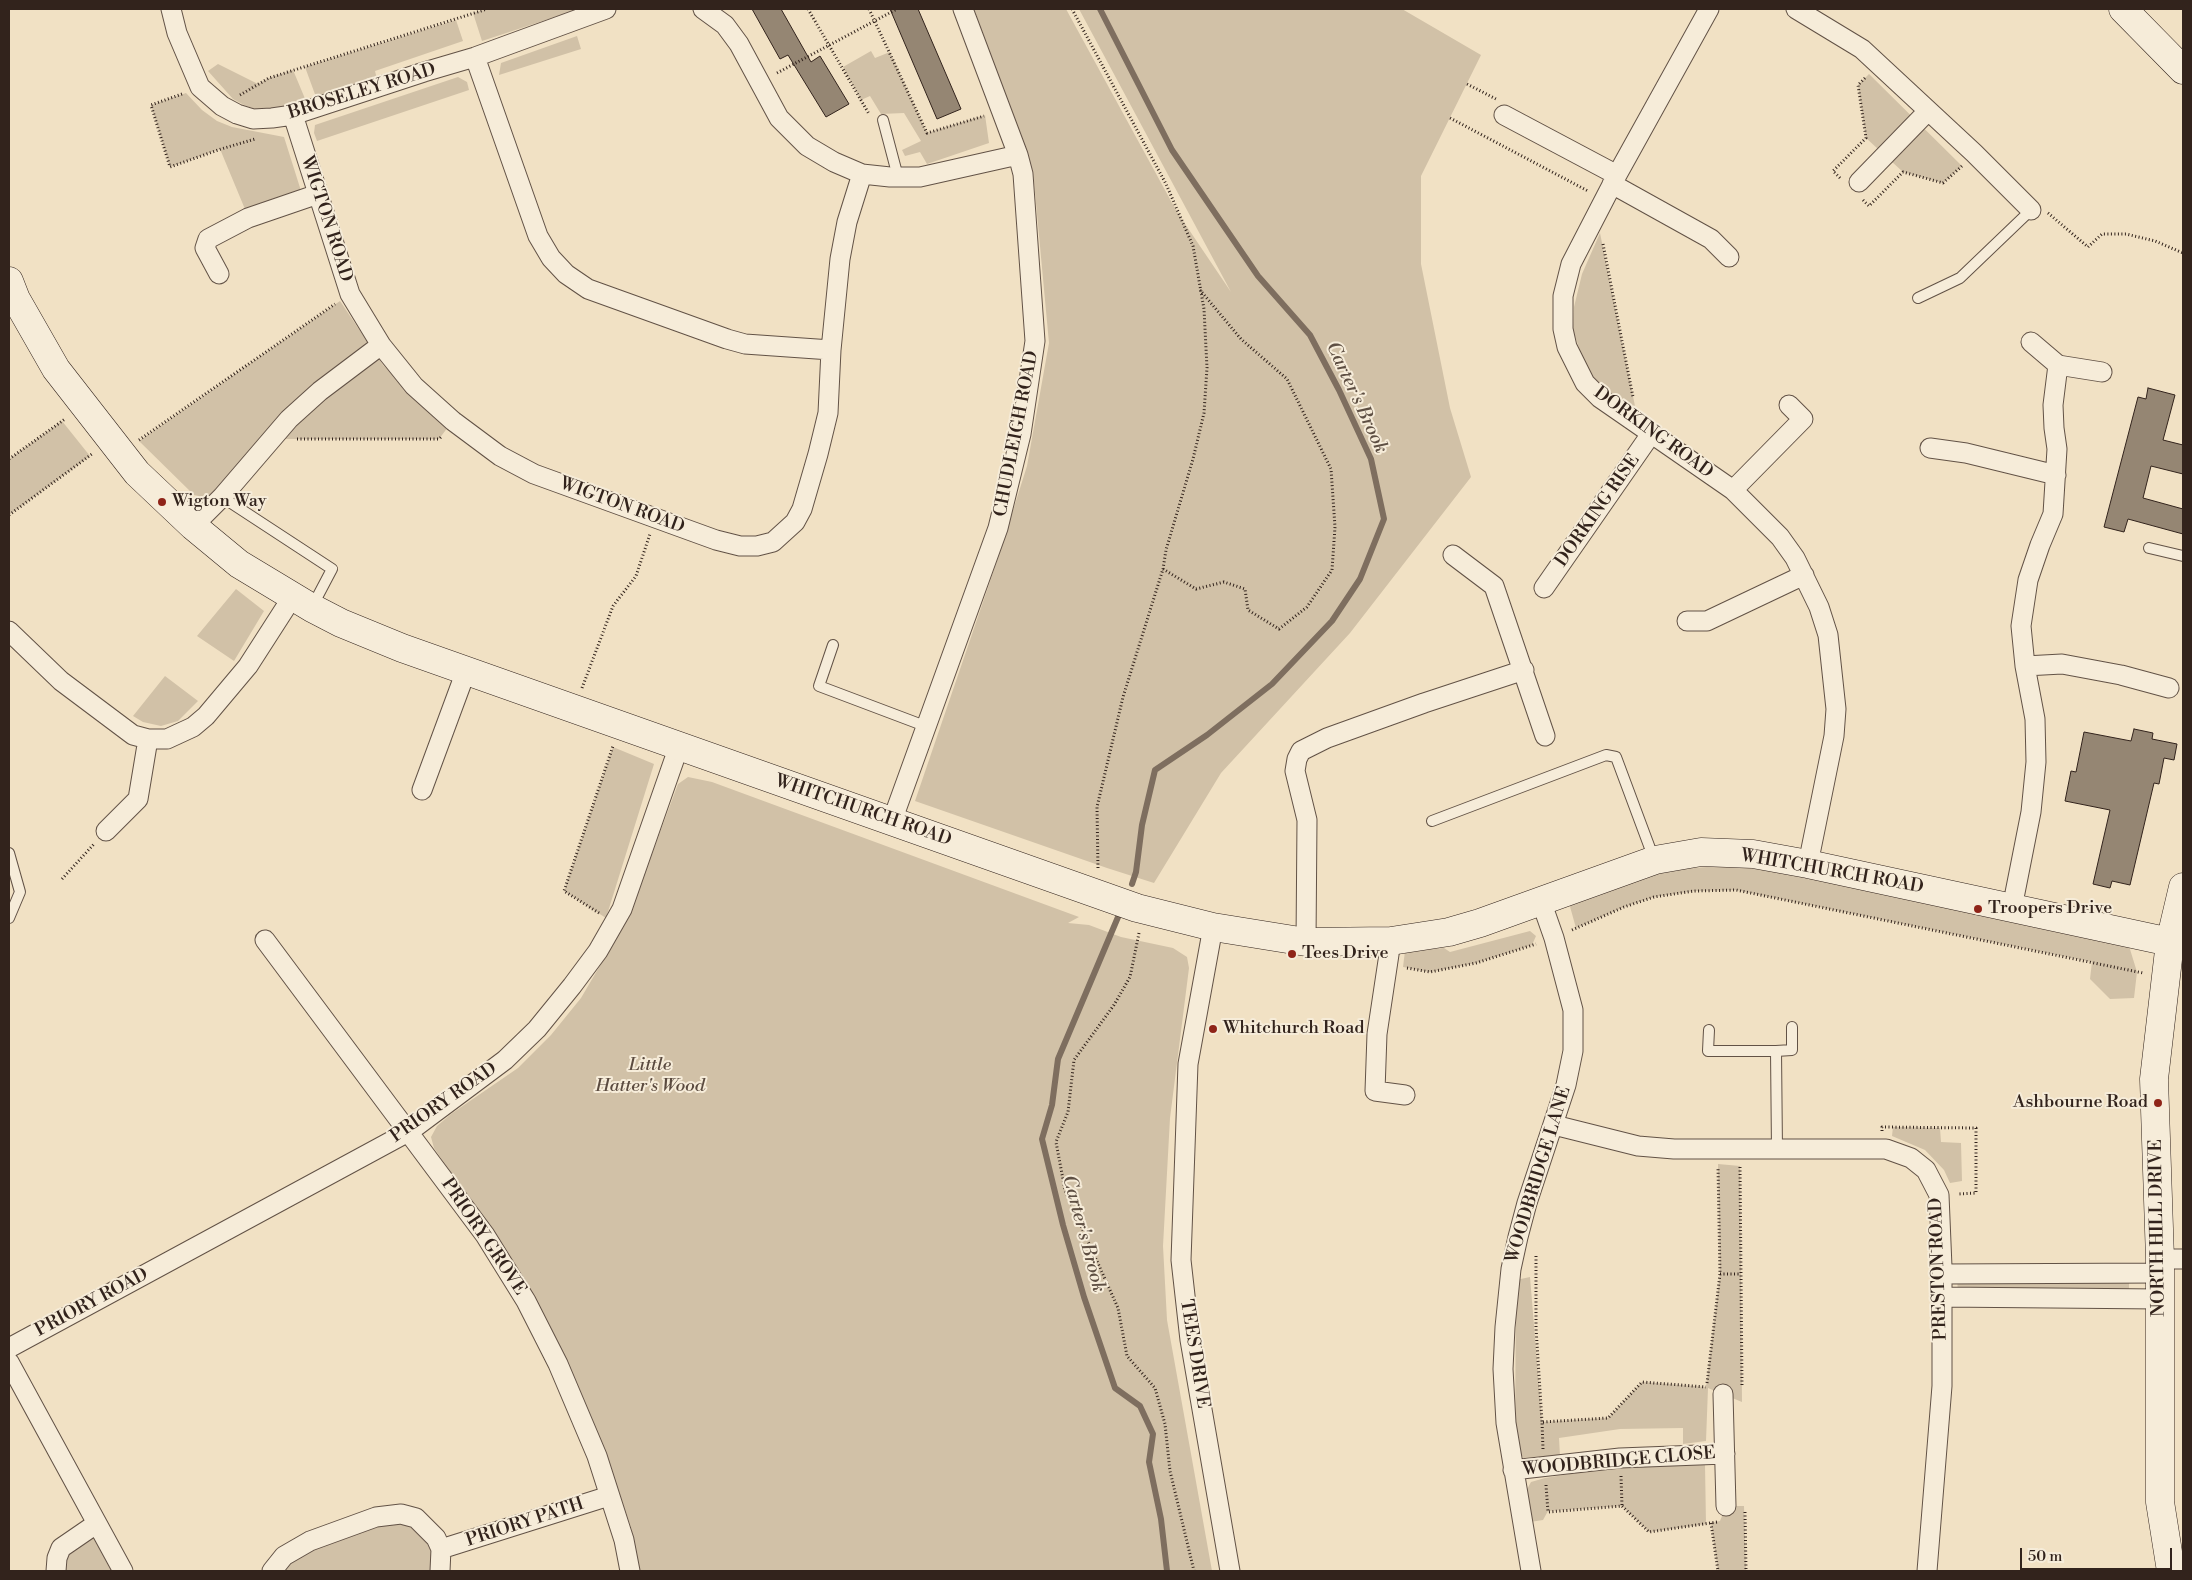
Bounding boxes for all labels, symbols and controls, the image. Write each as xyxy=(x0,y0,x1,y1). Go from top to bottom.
street label: BROSELEY ROAD xyxy=(285,59,439,125)
street label: WIGTON ROAD xyxy=(295,153,357,285)
water label: Carter's Brook xyxy=(1320,339,1392,457)
street label: CHUDLEIGH ROAD xyxy=(990,349,1044,519)
street label: DORKING ROAD xyxy=(1589,382,1717,484)
street label: DORKING RISE xyxy=(1551,451,1645,571)
street label: WIGTON ROAD xyxy=(557,473,687,539)
place label: Wigton Way xyxy=(172,491,267,513)
marker: Wigton Way xyxy=(156,496,168,508)
street label: WHITCHURCH ROAD xyxy=(772,771,954,851)
street label: WHITCHURCH ROAD xyxy=(1739,845,1925,899)
place label: Troopers Drive xyxy=(1988,898,2112,920)
marker: Troopers Drive xyxy=(1972,903,1984,915)
place label: Tees Drive xyxy=(1302,943,1389,965)
marker: Tees Drive xyxy=(1286,948,1298,960)
place label: Whitchurch Road xyxy=(1223,1018,1365,1040)
marker: Whitchurch Road xyxy=(1207,1023,1219,1035)
park label: Little Hatter's Wood xyxy=(595,1055,705,1098)
street label: PRIORY ROAD xyxy=(387,1058,501,1148)
street label: WOODBRIDGE LANE xyxy=(1502,1084,1576,1266)
place label: Ashbourne Road xyxy=(2013,1092,2148,1114)
marker: Ashbourne Road xyxy=(2152,1097,2164,1109)
street label: NORTH HILL DRIVE xyxy=(2146,1139,2170,1317)
water label: Carter's Brook xyxy=(1056,1173,1110,1295)
street label: PRIORY GROVE xyxy=(436,1174,530,1300)
street label: PRESTON ROAD xyxy=(1926,1197,1952,1341)
street label: PRIORY ROAD xyxy=(32,1264,152,1342)
street label: TEES DRIVE xyxy=(1175,1298,1213,1410)
street label: WOODBRIDGE CLOSE xyxy=(1521,1443,1717,1481)
street label: PRIORY PATH xyxy=(463,1494,587,1552)
scale bar xyxy=(2022,1538,2174,1570)
text: 50 m xyxy=(2028,1547,2062,1566)

